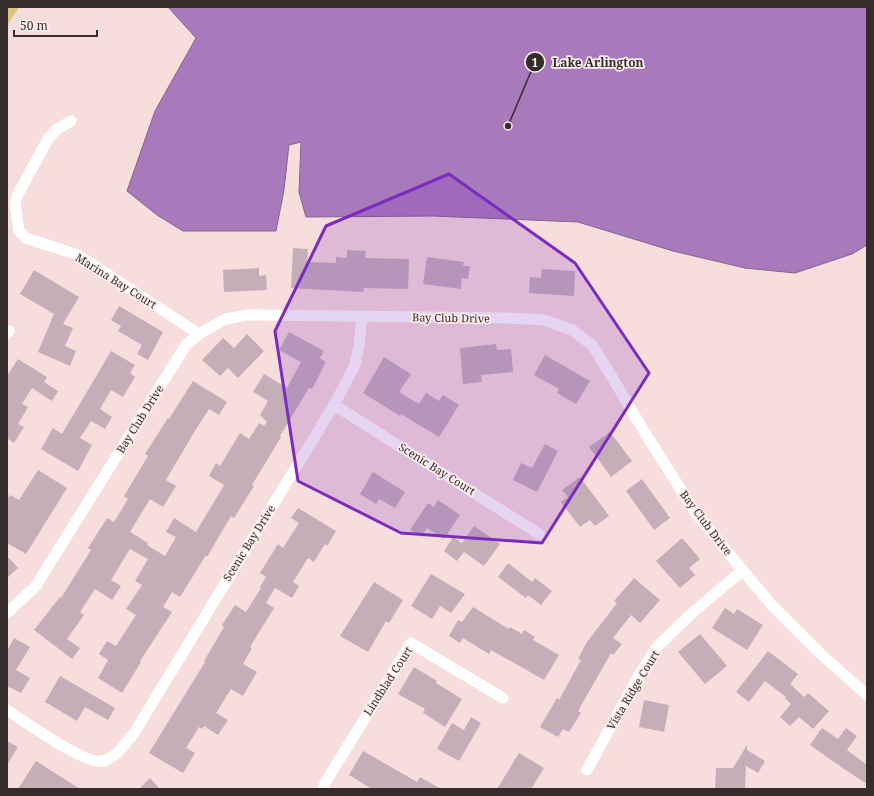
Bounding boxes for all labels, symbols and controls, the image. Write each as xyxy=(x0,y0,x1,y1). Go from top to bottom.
scale bar xyxy=(14,12,97,38)
text: 50 m xyxy=(20,17,48,34)
callout: Lake Arlington xyxy=(525,50,652,74)
text: 1 xyxy=(532,54,539,71)
text: Lake Arlington xyxy=(552,54,644,71)
street label: Marina Bay Court xyxy=(73,250,160,312)
street label: Bay Club Drive xyxy=(412,309,490,326)
street label: Bay Club Drive xyxy=(113,382,167,456)
street label: Scenic Bay Court xyxy=(396,439,478,498)
street label: Bay Club Drive xyxy=(677,487,736,558)
street label: Scenic Bay Drive xyxy=(219,502,278,584)
street label: Lindblad Court xyxy=(360,643,416,718)
street label: Vista Ridge Court xyxy=(603,647,662,732)

